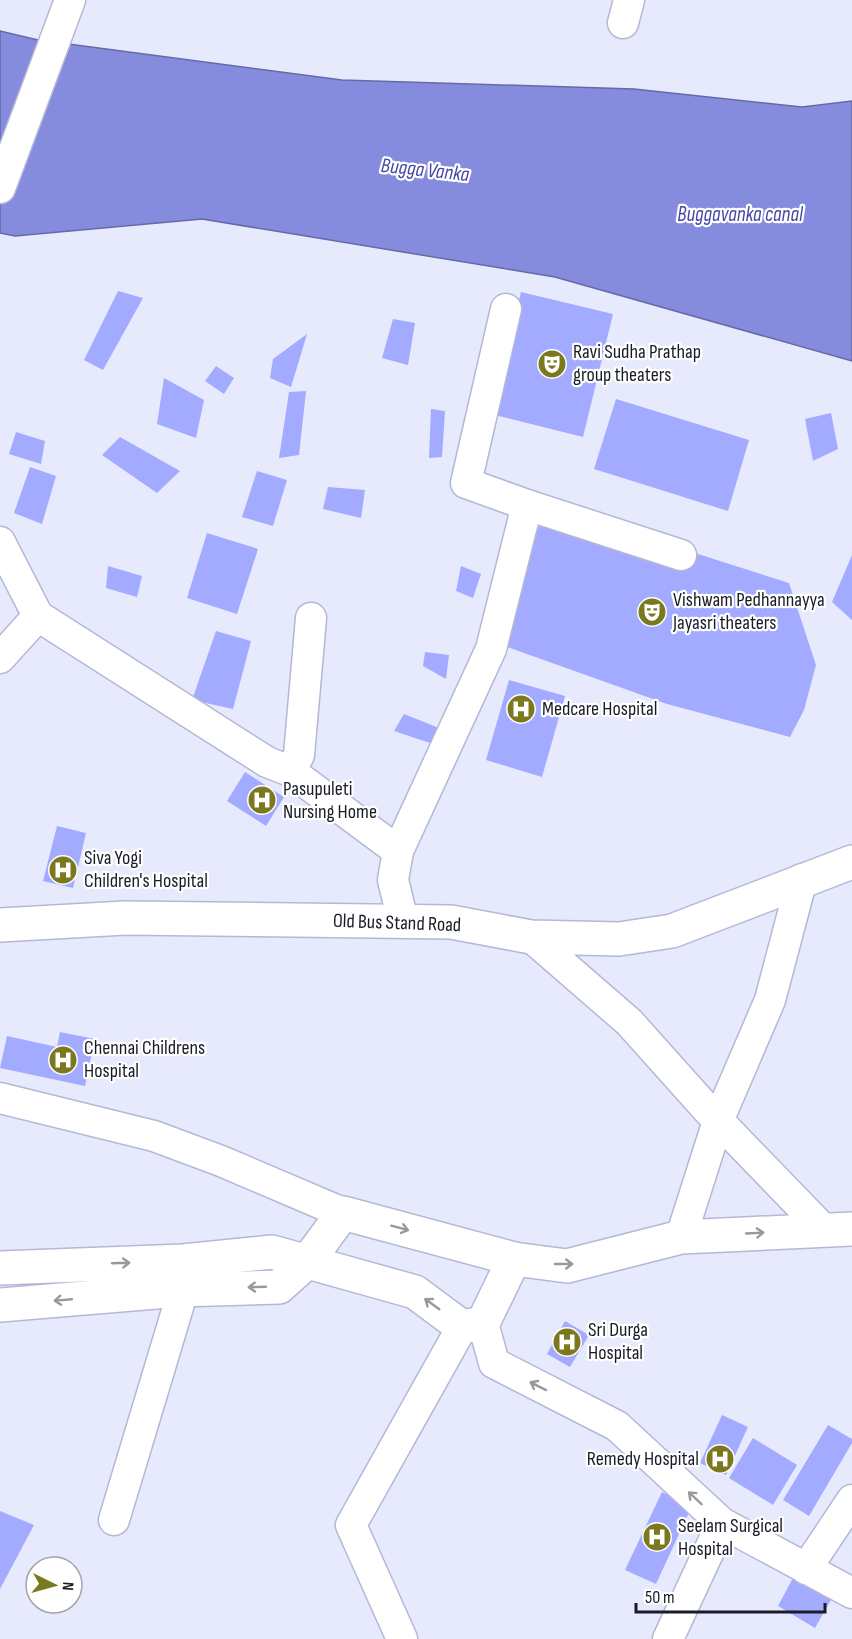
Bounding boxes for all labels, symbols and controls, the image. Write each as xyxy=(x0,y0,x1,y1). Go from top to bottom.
water label: Bugga Vanka xyxy=(380,153,471,187)
water label: Buggavanka canal xyxy=(677,202,804,227)
place label: Ravi Sudha Prathap group theaters xyxy=(573,340,701,387)
theatre icon: Ravi Sudha Prathap group theaters xyxy=(536,348,568,380)
place label: Vishwam Pedhannayya Jayasri theaters xyxy=(672,588,825,635)
theatre icon: Vishwam Pedhannayya Jayasri theaters xyxy=(636,596,668,628)
hospital icon: Medcare Hospital xyxy=(505,693,537,725)
place label: Medcare Hospital xyxy=(542,697,657,721)
place label: Pasupuleti Nursing Home xyxy=(283,777,377,824)
hospital icon: Pasupuleti Nursing Home xyxy=(246,784,278,816)
place label: Siva Yogi Children's Hospital xyxy=(84,846,208,893)
hospital icon: Siva Yogi Children's Hospital xyxy=(47,854,79,886)
street label: Old Bus Stand Road xyxy=(332,909,462,937)
place label: Chennai Childrens Hospital xyxy=(84,1036,205,1083)
hospital icon: Chennai Childrens Hospital xyxy=(47,1044,79,1076)
one-way arrow xyxy=(390,1223,409,1234)
one-way arrow xyxy=(745,1228,765,1239)
one-way arrow xyxy=(111,1258,131,1269)
one-way arrow xyxy=(554,1258,574,1270)
one-way arrow xyxy=(248,1282,268,1293)
one-way arrow xyxy=(53,1295,73,1306)
one-way arrow xyxy=(424,1298,440,1311)
place label: Sri Durga Hospital xyxy=(588,1318,648,1365)
hospital icon: Sri Durga Hospital xyxy=(551,1326,583,1358)
one-way arrow xyxy=(529,1379,547,1391)
hospital icon: Remedy Hospital xyxy=(704,1443,736,1475)
place label: Remedy Hospital xyxy=(587,1447,699,1471)
one-way arrow xyxy=(688,1491,703,1505)
place label: Seelam Surgical Hospital xyxy=(678,1514,783,1561)
hospital icon: Seelam Surgical Hospital xyxy=(641,1521,673,1553)
north arrow xyxy=(24,1555,84,1615)
scale bar xyxy=(636,1576,825,1614)
text: N xyxy=(58,1581,77,1591)
text: 50 m xyxy=(645,1587,675,1608)

